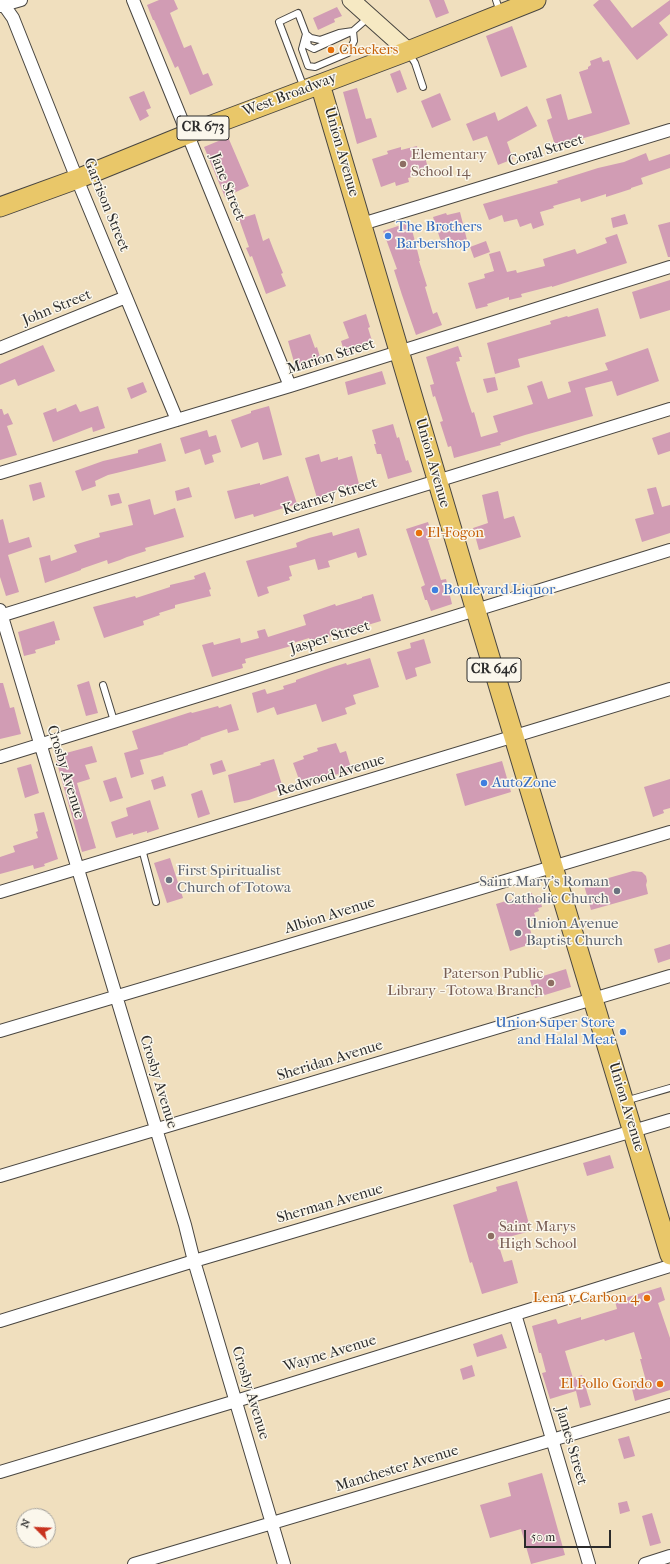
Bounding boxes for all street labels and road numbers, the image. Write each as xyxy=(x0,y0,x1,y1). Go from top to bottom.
street label: West Broadway xyxy=(240,69,340,121)
street label: Union Avenue xyxy=(320,105,362,199)
road number: CR 673 xyxy=(177,116,229,140)
street label: Coral Street xyxy=(506,131,586,171)
street label: Jane Street xyxy=(205,151,249,223)
street label: Garrison Street xyxy=(79,156,133,254)
street label: John Street xyxy=(20,286,94,330)
street label: Marion Street xyxy=(285,335,377,379)
street label: Union Avenue xyxy=(411,416,453,510)
street label: Kearney Street xyxy=(281,474,379,520)
street label: Jasper Street xyxy=(288,617,372,659)
road number: CR 646 xyxy=(467,658,521,682)
street label: Crosby Avenue xyxy=(42,723,88,821)
street label: Redwood Avenue xyxy=(275,751,387,801)
street label: Albion Avenue xyxy=(283,894,377,938)
street label: Crosby Avenue xyxy=(135,1033,181,1131)
street label: Sheridan Avenue xyxy=(275,1036,385,1086)
street label: Union Avenue xyxy=(604,1060,648,1154)
street label: Sherman Avenue xyxy=(275,1180,385,1228)
street label: Wayne Avenue xyxy=(281,1331,379,1377)
street label: Crosby Avenue xyxy=(227,1344,273,1442)
street label: James Street xyxy=(551,1405,591,1487)
street label: Manchester Avenue xyxy=(333,1442,461,1496)

